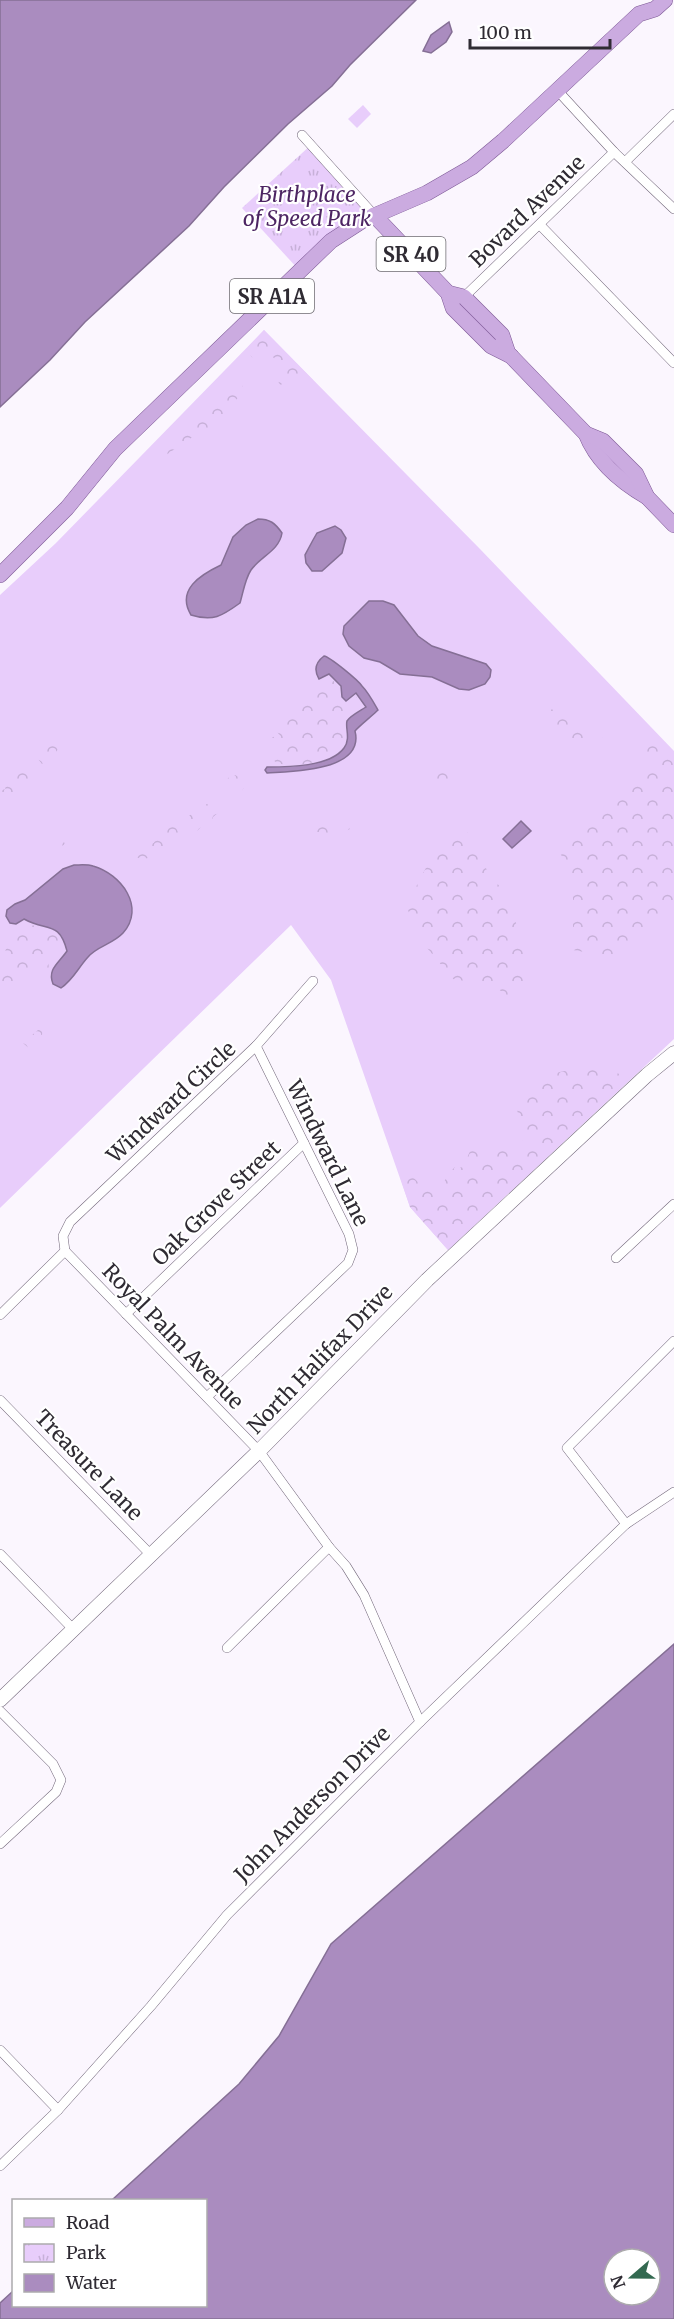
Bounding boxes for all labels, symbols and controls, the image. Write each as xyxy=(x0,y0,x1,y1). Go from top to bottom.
scale bar xyxy=(470,12,610,50)
text: 100 m xyxy=(479,21,532,44)
street label: Bovard Avenue xyxy=(464,149,590,273)
park label: Birthplace of Speed Park xyxy=(243,181,372,232)
road number: SR 40 xyxy=(376,237,446,271)
road number: SR A1A xyxy=(230,279,314,313)
street label: Windward Circle xyxy=(100,1035,241,1169)
street label: Windward Lane xyxy=(280,1075,375,1231)
street label: Oak Grove Street xyxy=(146,1135,286,1271)
street label: Royal Palm Avenue xyxy=(97,1258,249,1414)
street label: North Halifax Drive xyxy=(242,1279,398,1439)
street label: Treasure Lane xyxy=(29,1404,149,1526)
street label: John Anderson Drive xyxy=(228,1720,396,1888)
legend xyxy=(12,2199,207,2307)
text: Road xyxy=(66,2211,110,2234)
text: Park xyxy=(66,2241,107,2264)
north arrow xyxy=(602,2247,662,2307)
text: Water xyxy=(65,2271,117,2294)
text: N xyxy=(606,2272,629,2291)

